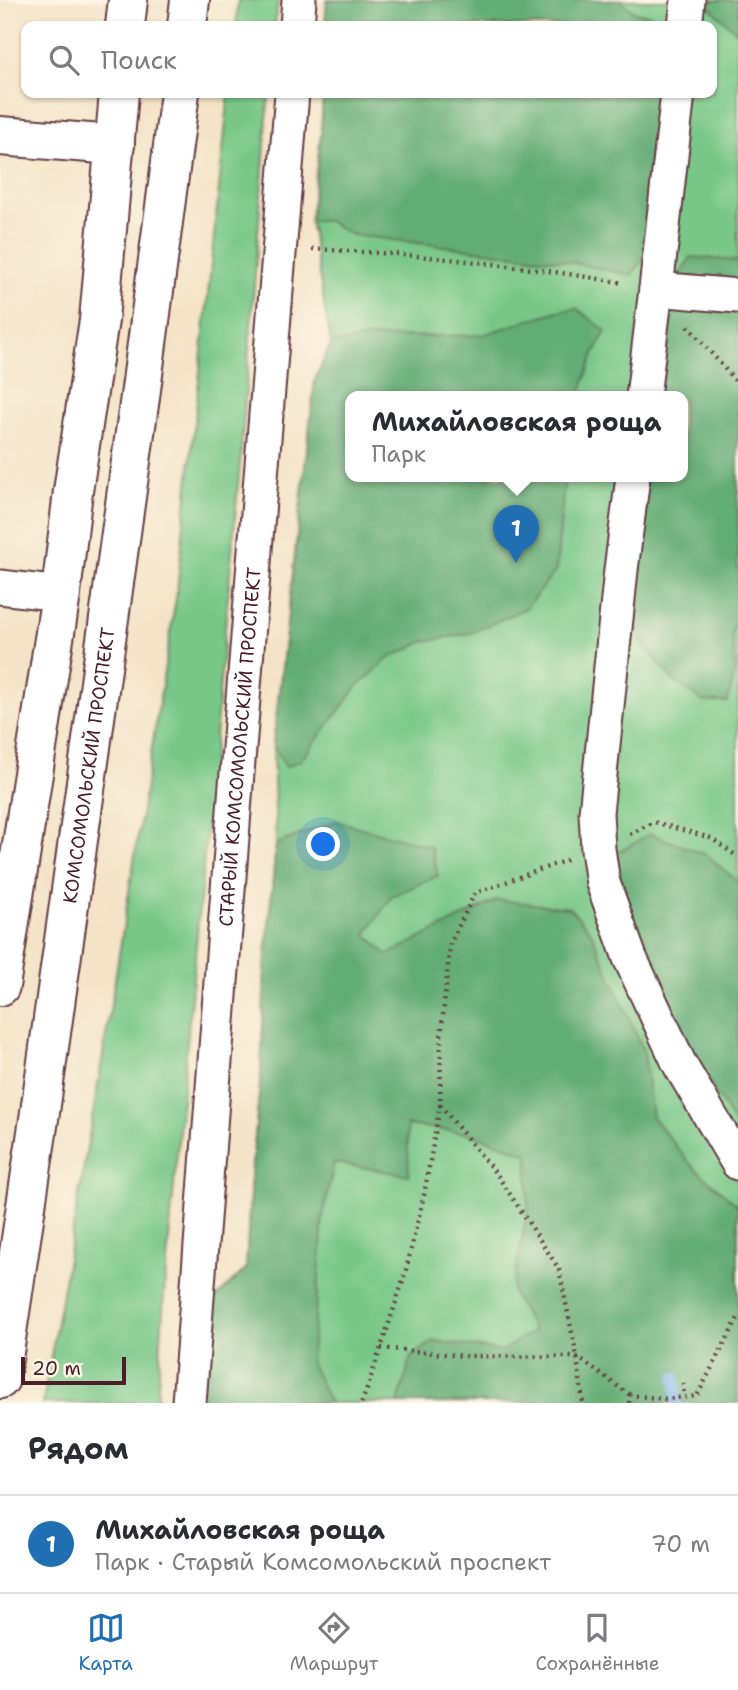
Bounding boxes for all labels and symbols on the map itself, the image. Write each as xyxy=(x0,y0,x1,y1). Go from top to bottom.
pin: 1 xyxy=(493,505,539,563)
street label: СТАРЫЙ КОМСОМОЛЬСКИЙ ПРОСПЕКТ xyxy=(213,566,266,928)
street label: КОМСОМОЛЬСКИЙ ПРОСПЕКТ xyxy=(57,625,120,905)
your location xyxy=(306,827,340,861)
scale bar xyxy=(21,1354,126,1386)

